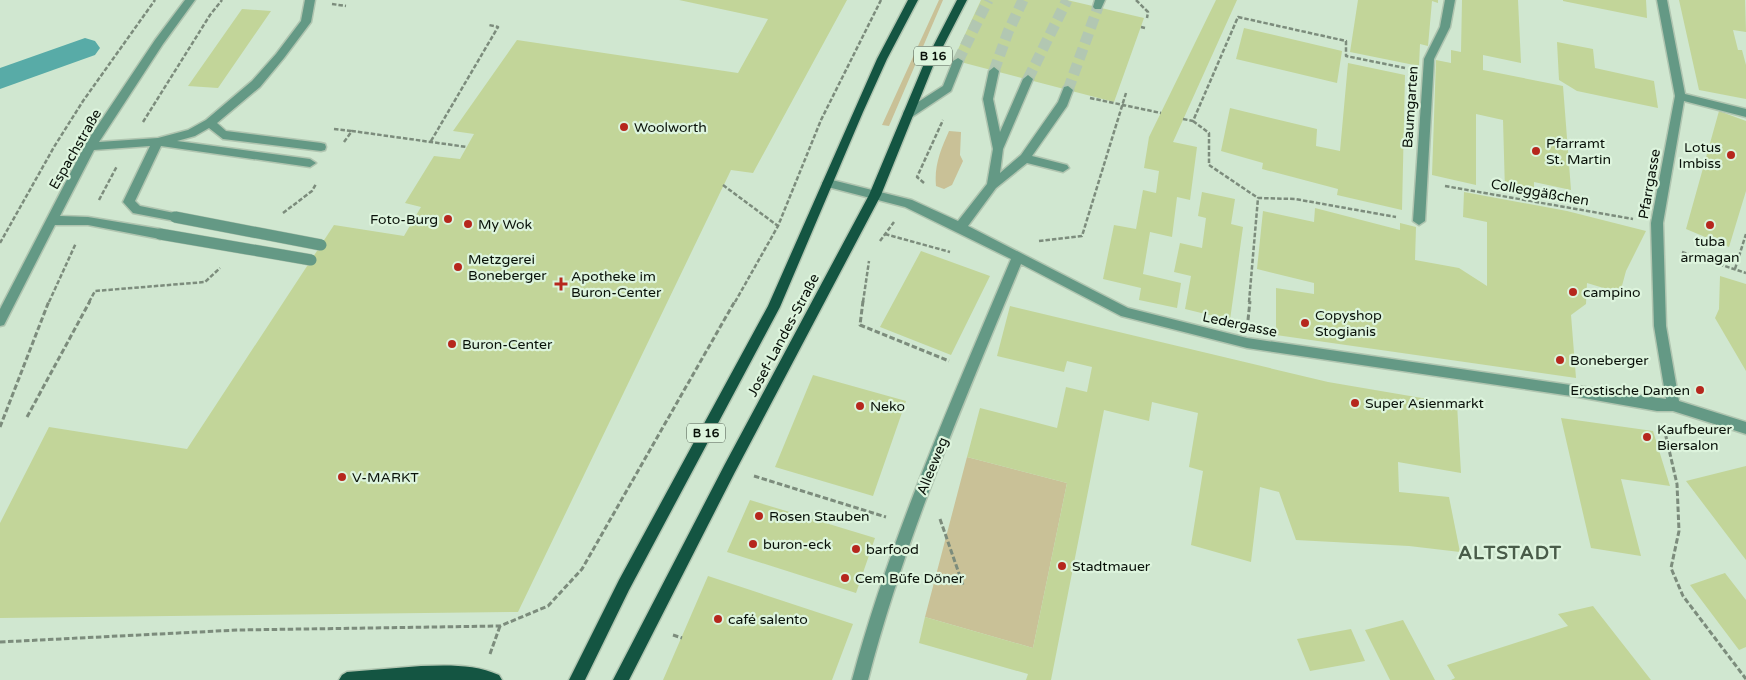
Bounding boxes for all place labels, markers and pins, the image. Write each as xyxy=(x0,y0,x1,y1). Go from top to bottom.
place label: Woolworth xyxy=(634,119,707,136)
marker: Woolworth xyxy=(618,121,630,133)
place label: Pfarramt St. Martin xyxy=(1546,135,1611,168)
place label: Lotus Imbiss xyxy=(1679,139,1721,172)
marker: Pfarramt St. Martin xyxy=(1530,145,1542,157)
marker: Lotus Imbiss xyxy=(1725,149,1737,161)
place label: Foto-Burg xyxy=(370,211,438,228)
marker: Foto-Burg xyxy=(442,213,454,225)
place label: My Wok xyxy=(478,216,533,233)
marker: My Wok xyxy=(462,218,474,230)
marker: tuba armagan xyxy=(1704,219,1716,231)
place label: tuba armagan xyxy=(1680,233,1740,266)
place label: Metzgerei Boneberger xyxy=(468,251,547,284)
marker: Metzgerei Boneberger xyxy=(452,261,464,273)
place label: Apotheke im Buron-Center xyxy=(571,268,662,301)
marker: Apotheke im Buron-Center xyxy=(555,278,567,290)
place label: campino xyxy=(1583,284,1641,301)
marker: campino xyxy=(1567,286,1579,298)
place label: Copyshop Stogianis xyxy=(1315,307,1382,340)
marker: Copyshop Stogianis xyxy=(1299,317,1311,329)
place label: Buron-Center xyxy=(462,336,553,353)
marker: Buron-Center xyxy=(446,338,458,350)
place label: Boneberger xyxy=(1570,352,1649,369)
marker: Boneberger xyxy=(1554,354,1566,366)
place label: Erostische Damen xyxy=(1570,382,1690,399)
marker: Erostische Damen xyxy=(1694,384,1706,396)
place label: Super Asienmarkt xyxy=(1365,395,1485,412)
marker: Super Asienmarkt xyxy=(1349,397,1361,409)
place label: Neko xyxy=(870,398,905,415)
marker: Neko xyxy=(854,400,866,412)
place label: Kaufbeurer Biersalon xyxy=(1657,421,1732,454)
marker: Kaufbeurer Biersalon xyxy=(1641,431,1653,443)
place label: V-MARKT xyxy=(352,469,419,486)
marker: V-MARKT xyxy=(336,471,348,483)
place label: Rosen Stauben xyxy=(769,508,870,525)
marker: Rosen Stauben xyxy=(753,510,765,522)
place label: buron-eck xyxy=(763,536,832,553)
marker: buron-eck xyxy=(747,538,759,550)
place label: barfood xyxy=(866,541,919,558)
marker: barfood xyxy=(850,543,862,555)
place label: Stadtmauer xyxy=(1072,558,1151,575)
marker: Stadtmauer xyxy=(1056,560,1068,572)
place label: Cem Büfe Döner xyxy=(855,570,965,587)
marker: Cem Büfe Döner xyxy=(839,572,851,584)
place label: café salento xyxy=(728,611,808,628)
marker: café salento xyxy=(712,613,724,625)

